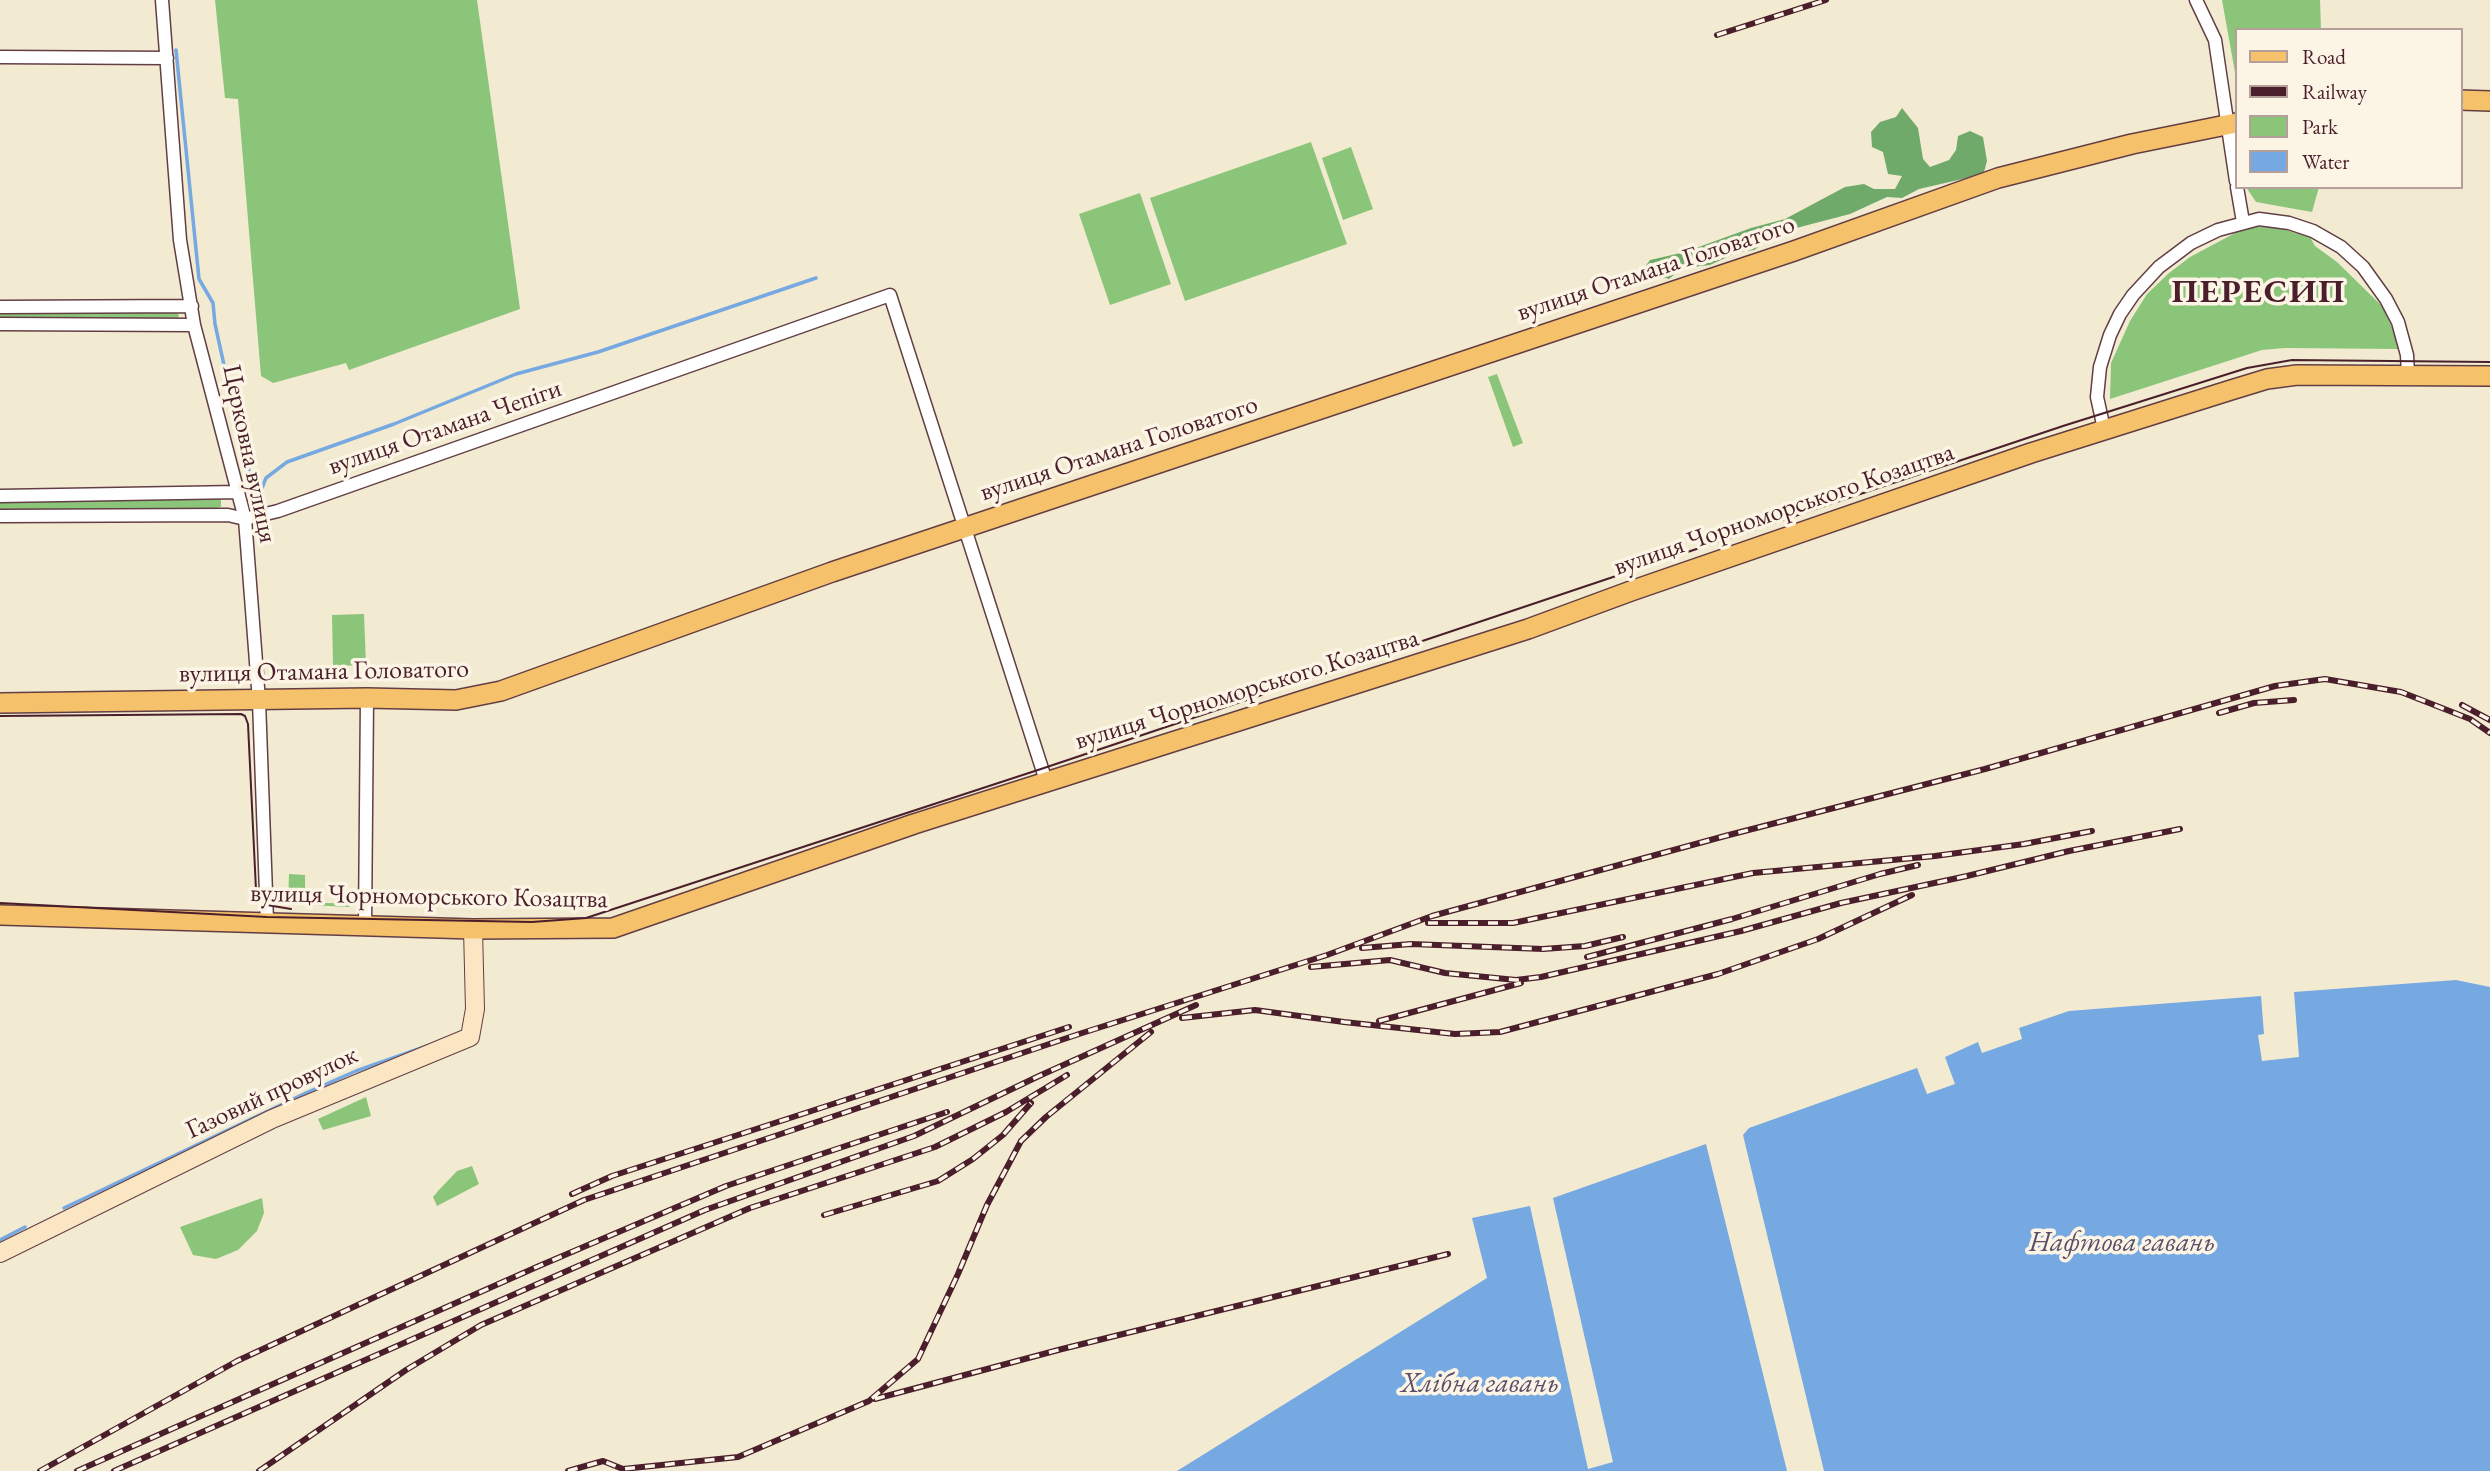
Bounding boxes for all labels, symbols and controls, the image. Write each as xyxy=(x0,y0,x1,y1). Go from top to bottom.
legend xyxy=(2234,28,2462,189)
text: Road xyxy=(2302,43,2346,70)
text: Railway xyxy=(2302,78,2367,105)
text: Park xyxy=(2302,113,2338,140)
text: Water xyxy=(2302,148,2349,175)
street label: вулиця Отамана Головатого xyxy=(1513,209,1799,329)
district label: ПЕРЕСИП xyxy=(2172,273,2346,313)
street label: Церковна вулиця xyxy=(215,362,283,546)
street label: вулиця Отамана Чепіги xyxy=(324,373,566,483)
street label: вулиця Отамана Головатого xyxy=(976,389,1262,509)
street label: вулиця Чорноморського Козацтва xyxy=(1610,437,1958,583)
street label: вулиця Чорноморського Козацтва xyxy=(1071,623,1423,757)
street label: вулиця Отамана Головатого xyxy=(179,654,469,690)
street label: вулиця Чорноморського Козацтва xyxy=(250,878,608,916)
street label: Газовий провулок xyxy=(181,1040,363,1146)
water label: Нафтова гавань xyxy=(2029,1226,2215,1260)
water label: Хлібна гавань xyxy=(1401,1367,1559,1401)

